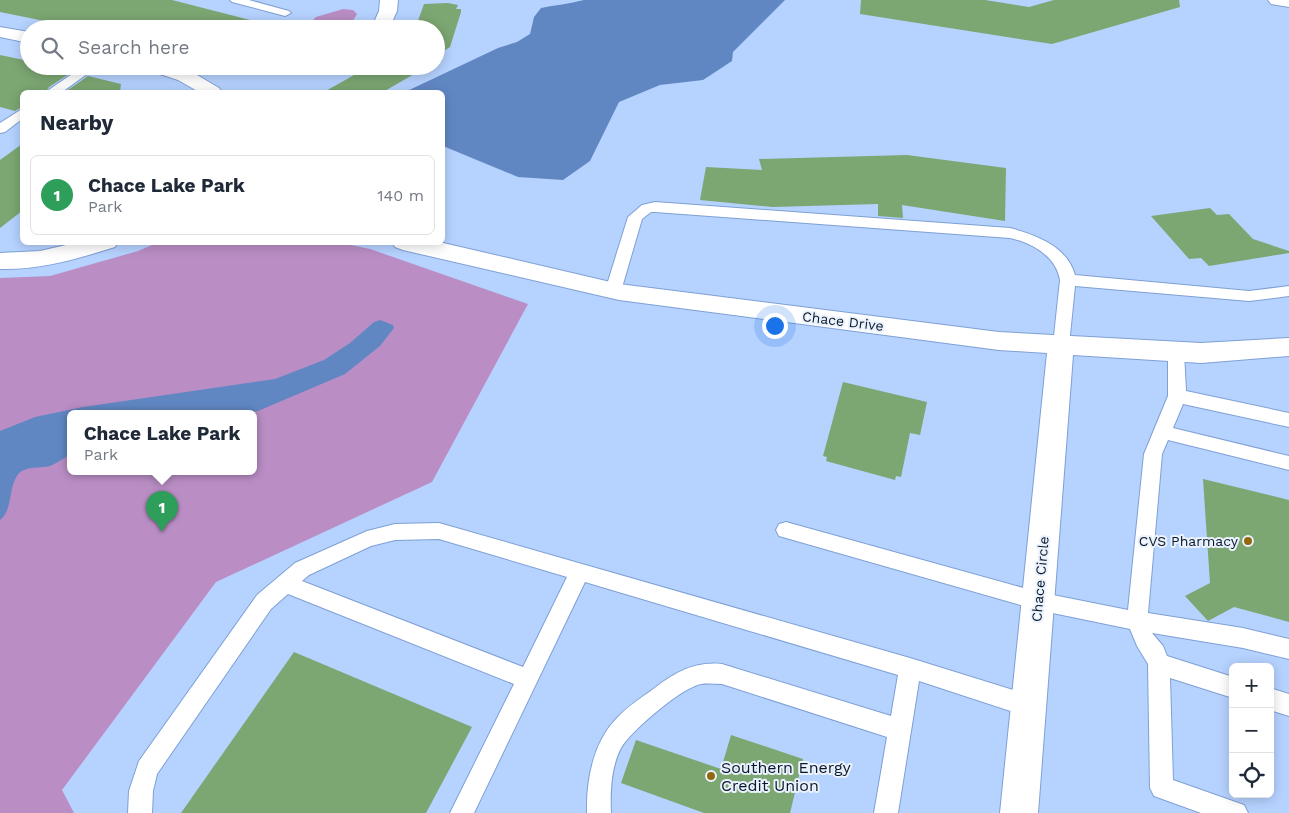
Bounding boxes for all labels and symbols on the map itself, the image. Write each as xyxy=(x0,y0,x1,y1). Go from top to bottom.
street label: Chace Drive xyxy=(801,308,885,334)
your location xyxy=(762,313,788,339)
pin: 1 xyxy=(146,491,178,532)
place label: CVS Pharmacy xyxy=(1139,533,1239,549)
marker: CVS Pharmacy xyxy=(1242,535,1254,547)
street label: Chace Circle xyxy=(1028,536,1052,622)
place label: Southern Energy Credit Union xyxy=(721,758,851,795)
marker: Southern Energy Credit Union xyxy=(705,770,717,782)

